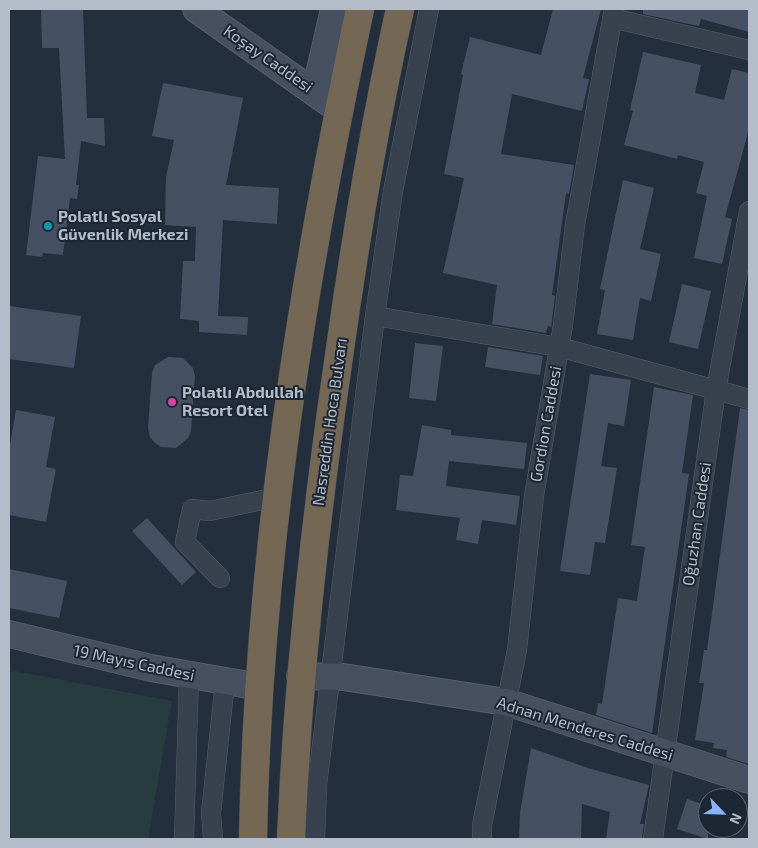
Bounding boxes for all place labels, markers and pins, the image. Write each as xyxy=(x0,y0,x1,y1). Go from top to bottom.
place label: Polatlı Sosyal Güvenlik Merkezi xyxy=(58,207,188,245)
marker: Polatlı Sosyal Güvenlik Merkezi xyxy=(42,220,54,232)
place label: Polatlı Abdullah Resort Otel xyxy=(182,383,304,421)
marker: Polatlı Abdullah Resort Otel xyxy=(166,396,178,408)

